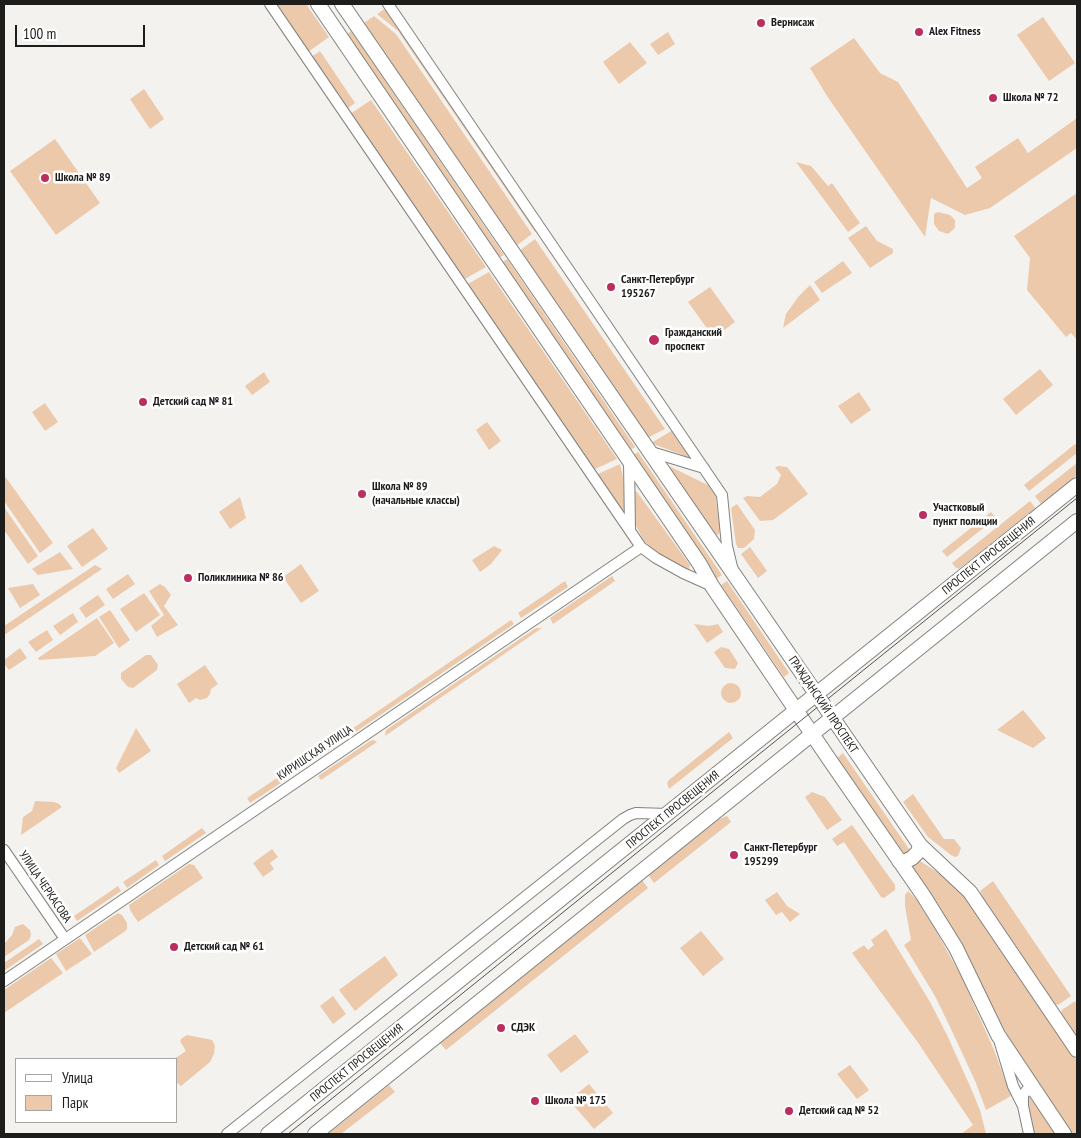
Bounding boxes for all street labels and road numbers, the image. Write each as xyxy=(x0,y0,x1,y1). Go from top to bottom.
street label: ПРОСПЕКТ ПРОСВЕЩЕНИЯ xyxy=(940,514,1038,598)
street label: ГРАЖДАНСКИЙ ПРОСПЕКТ xyxy=(785,654,861,756)
street label: КИРИШСКАЯ УЛИЦА xyxy=(274,722,356,784)
street label: ПРОСПЕКТ ПРОСВЕЩЕНИЯ xyxy=(624,768,722,852)
street label: УЛИЦА ЧЕРКАСОВА xyxy=(16,848,74,926)
street label: ПРОСПЕКТ ПРОСВЕЩЕНИЯ xyxy=(308,1021,406,1105)

